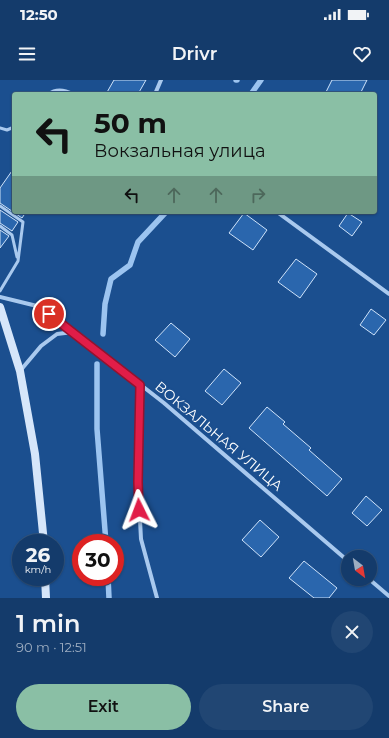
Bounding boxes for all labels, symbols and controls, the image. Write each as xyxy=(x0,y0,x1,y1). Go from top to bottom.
text: 12:50 xyxy=(20,5,58,24)
icon: menu xyxy=(16,43,38,65)
text: Drivr xyxy=(172,43,217,65)
icon: heart xyxy=(351,43,373,65)
text: 50 m xyxy=(94,106,167,140)
icon: left xyxy=(28,108,80,160)
text: Вокзальная улица xyxy=(94,140,265,162)
icon: left xyxy=(121,184,143,206)
icon: ahead xyxy=(163,184,185,206)
icon: ahead xyxy=(205,184,227,206)
icon: right xyxy=(247,184,269,206)
pin xyxy=(32,297,66,331)
icon: arrive xyxy=(38,303,60,325)
street label: ВОКЗАЛЬНАЯ УЛИЦА xyxy=(151,377,287,495)
position arrow xyxy=(118,489,160,531)
speed limit sign: 30 xyxy=(72,534,124,586)
text: 26 xyxy=(26,543,50,567)
north arrow xyxy=(341,550,377,586)
map controls xyxy=(341,550,377,586)
text: km/h xyxy=(25,563,51,576)
text: 1 min xyxy=(16,609,80,638)
button: close xyxy=(331,611,373,653)
text: 90 m · 12:51 xyxy=(16,639,87,655)
button: Exit xyxy=(16,684,191,730)
button: Share xyxy=(199,684,373,730)

